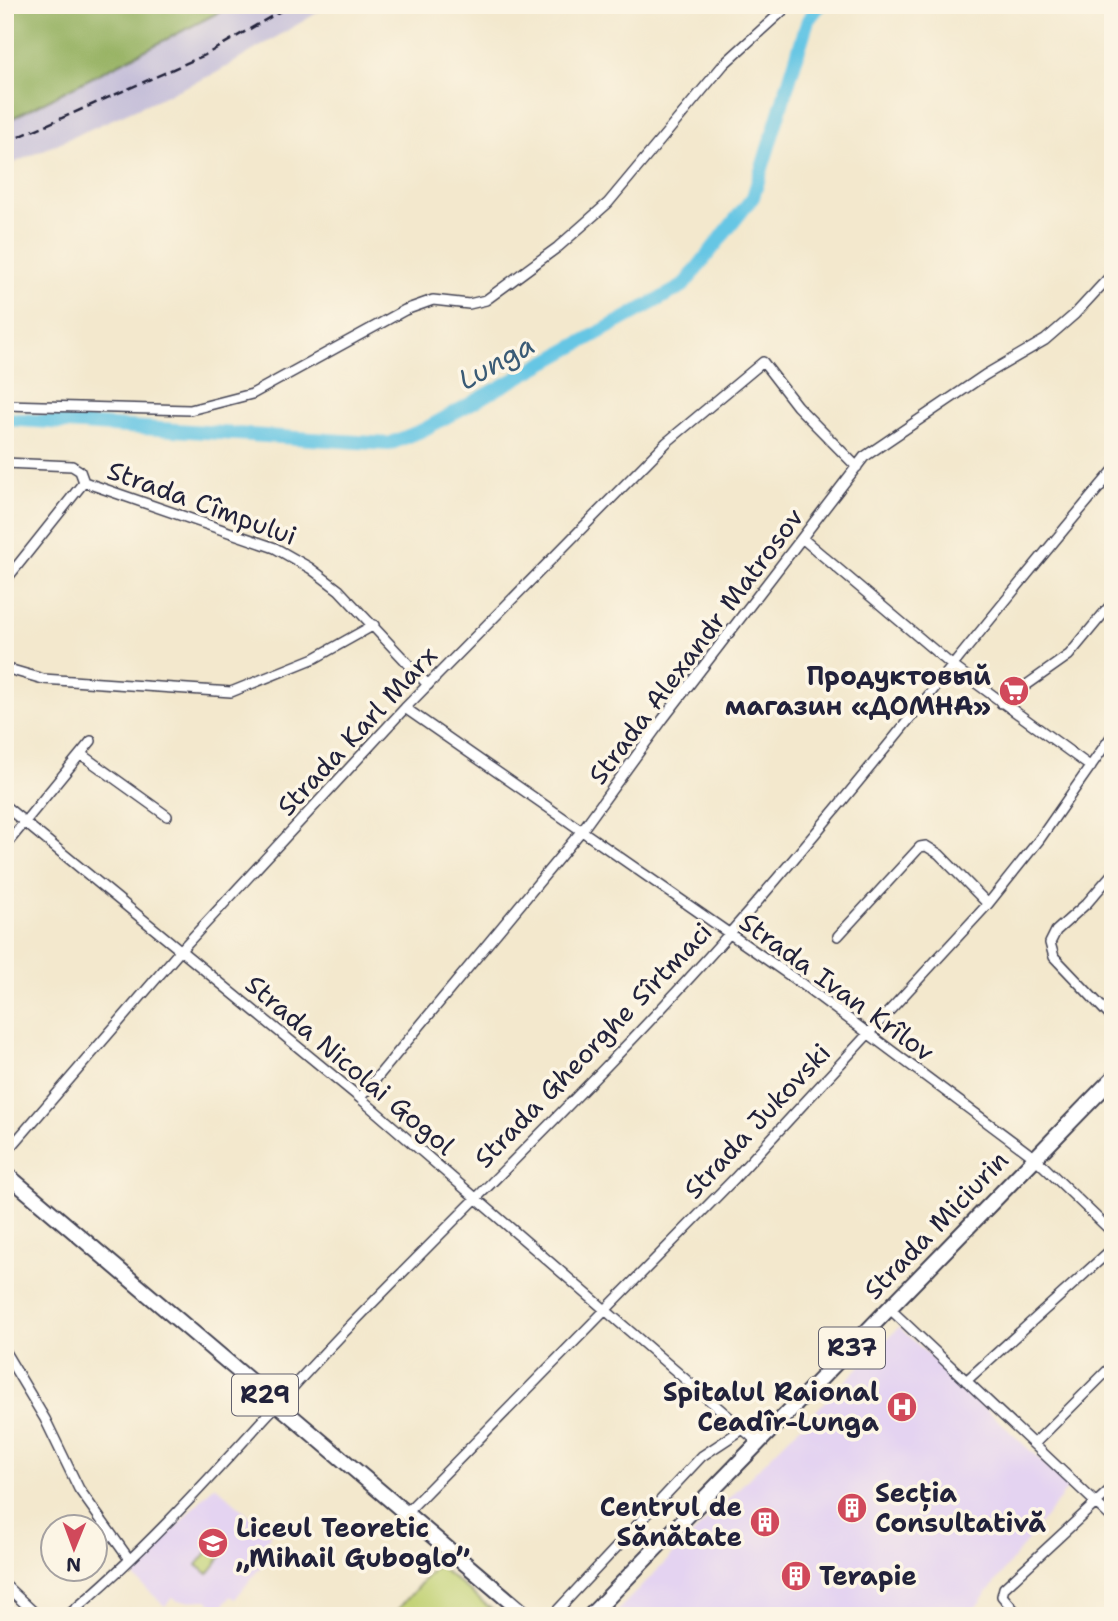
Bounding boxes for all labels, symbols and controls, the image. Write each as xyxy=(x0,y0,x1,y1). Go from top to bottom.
water label: Lunga xyxy=(451,325,541,399)
street label: Strada Cîmpului xyxy=(103,452,302,553)
street label: Strada Alexandr Matrosov xyxy=(580,500,811,791)
street label: Strada Karl Marx xyxy=(269,638,444,823)
place label: Продуктовый магазин «ДОМНА» xyxy=(725,658,991,723)
supermarket icon: Продуктовый магазин «ДОМНА» xyxy=(997,674,1031,708)
street label: Strada Ivan Krîlov xyxy=(733,904,942,1069)
street label: Strada Gheorghe Sîrtmaci xyxy=(466,914,719,1175)
street label: Strada Nicolai Gogol xyxy=(238,967,462,1163)
street label: Strada Jukovski xyxy=(675,1035,838,1206)
street label: Strada Miciurin xyxy=(856,1143,1016,1307)
road number: R37 xyxy=(819,1328,885,1368)
road number: R29 xyxy=(232,1374,298,1415)
place label: Spitalul Raional Ceadîr-Lunga xyxy=(663,1374,879,1439)
hospital icon: Spitalul Raional Ceadîr-Lunga xyxy=(885,1390,919,1424)
place label: Secția Consultativă xyxy=(875,1475,1046,1540)
place label: Centrul de Sănătate xyxy=(600,1489,742,1554)
building icon: Secția Consultativă xyxy=(835,1491,869,1525)
building icon: Centrul de Sănătate xyxy=(748,1505,782,1539)
place label: Liceul Teoretic „Mihail Guboglo” xyxy=(236,1510,470,1575)
north arrow xyxy=(38,1512,108,1582)
school or university icon: Liceul Teoretic „Mihail Guboglo” xyxy=(196,1526,230,1560)
text: N xyxy=(66,1552,81,1577)
place label: Terapie xyxy=(819,1558,917,1593)
building icon: Terapie xyxy=(779,1559,813,1593)

